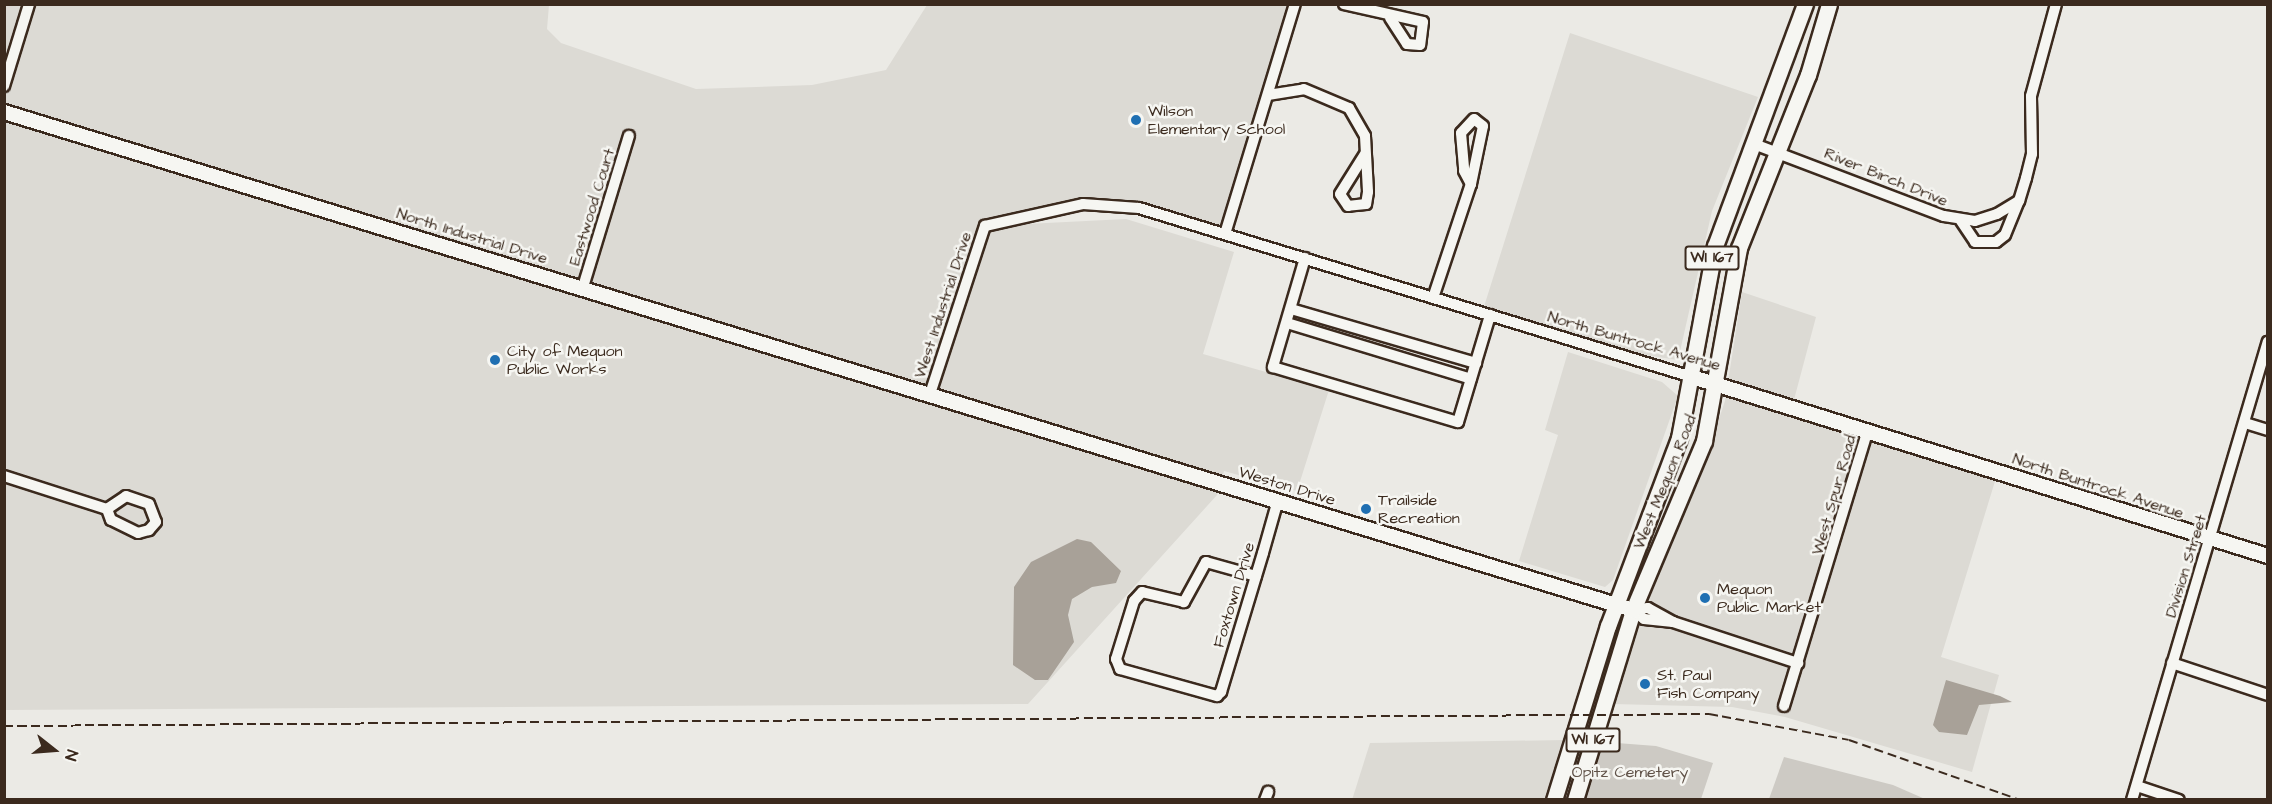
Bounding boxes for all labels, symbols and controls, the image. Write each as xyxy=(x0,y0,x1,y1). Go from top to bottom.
place label: Wilson Elementary School xyxy=(1148,101,1285,139)
marker: Wilson Elementary School xyxy=(1129,113,1143,127)
street label: River Birch Drive xyxy=(1821,143,1951,211)
street label: Eastwood Court xyxy=(565,146,619,268)
street label: North Industrial Drive xyxy=(394,204,550,268)
street label: West Industrial Drive xyxy=(910,229,976,381)
road number: WI 167 xyxy=(1684,246,1740,270)
street label: North Buntrock Avenue xyxy=(1545,307,1723,375)
place label: City of Mequon Public Works xyxy=(507,341,623,379)
marker: City of Mequon Public Works xyxy=(488,353,502,367)
street label: West Mequon Road xyxy=(1629,412,1701,552)
street label: West Spur Road xyxy=(1808,433,1860,557)
street label: North Buntrock Avenue xyxy=(2010,449,2186,523)
street label: Weston Drive xyxy=(1236,462,1338,510)
place label: Trailside Recreation xyxy=(1378,490,1460,528)
marker: Trailside Recreation xyxy=(1359,502,1373,516)
street label: Division Street xyxy=(2161,512,2211,620)
street label: Foxtown Drive xyxy=(1209,540,1259,650)
place label: Mequon Public Market xyxy=(1717,579,1821,617)
marker: Mequon Public Market xyxy=(1698,591,1712,605)
place label: St. Paul Fish Company xyxy=(1657,665,1759,703)
marker: St. Paul Fish Company xyxy=(1638,677,1652,691)
north arrow xyxy=(24,720,84,780)
road number: WI 167 xyxy=(1564,728,1622,752)
text: N xyxy=(59,747,83,763)
park label: Opitz Cemetery xyxy=(1572,762,1688,782)

